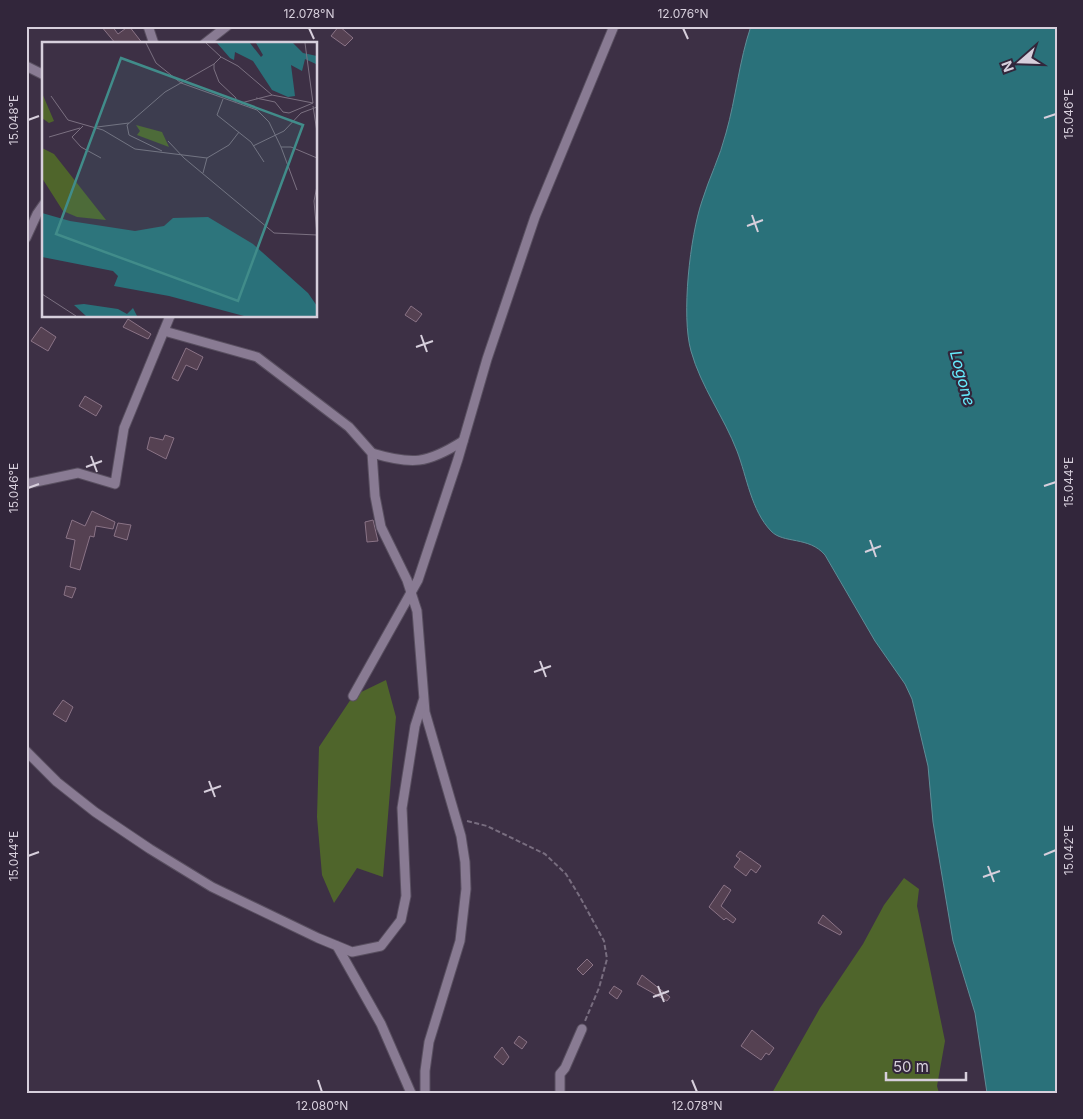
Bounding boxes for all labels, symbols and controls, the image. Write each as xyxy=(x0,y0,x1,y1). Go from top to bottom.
text: 12.078°N xyxy=(283,6,335,21)
text: 12.076°N xyxy=(657,6,709,21)
north arrow xyxy=(996,38,1046,88)
inset map xyxy=(42,42,318,318)
text: N xyxy=(998,59,1017,75)
text: 15.046°E xyxy=(1061,89,1076,139)
text: 15.048°E xyxy=(6,95,21,145)
water label: Logone xyxy=(946,348,980,408)
text: 15.044°E xyxy=(1061,457,1076,507)
text: 15.046°E xyxy=(6,463,21,513)
text: 15.042°E xyxy=(1061,825,1076,875)
text: 15.044°E xyxy=(6,831,21,881)
scale bar xyxy=(886,1049,966,1081)
text: 50 m xyxy=(893,1057,929,1076)
text: 12.080°N xyxy=(296,1098,348,1113)
text: 12.078°N xyxy=(671,1098,723,1113)

